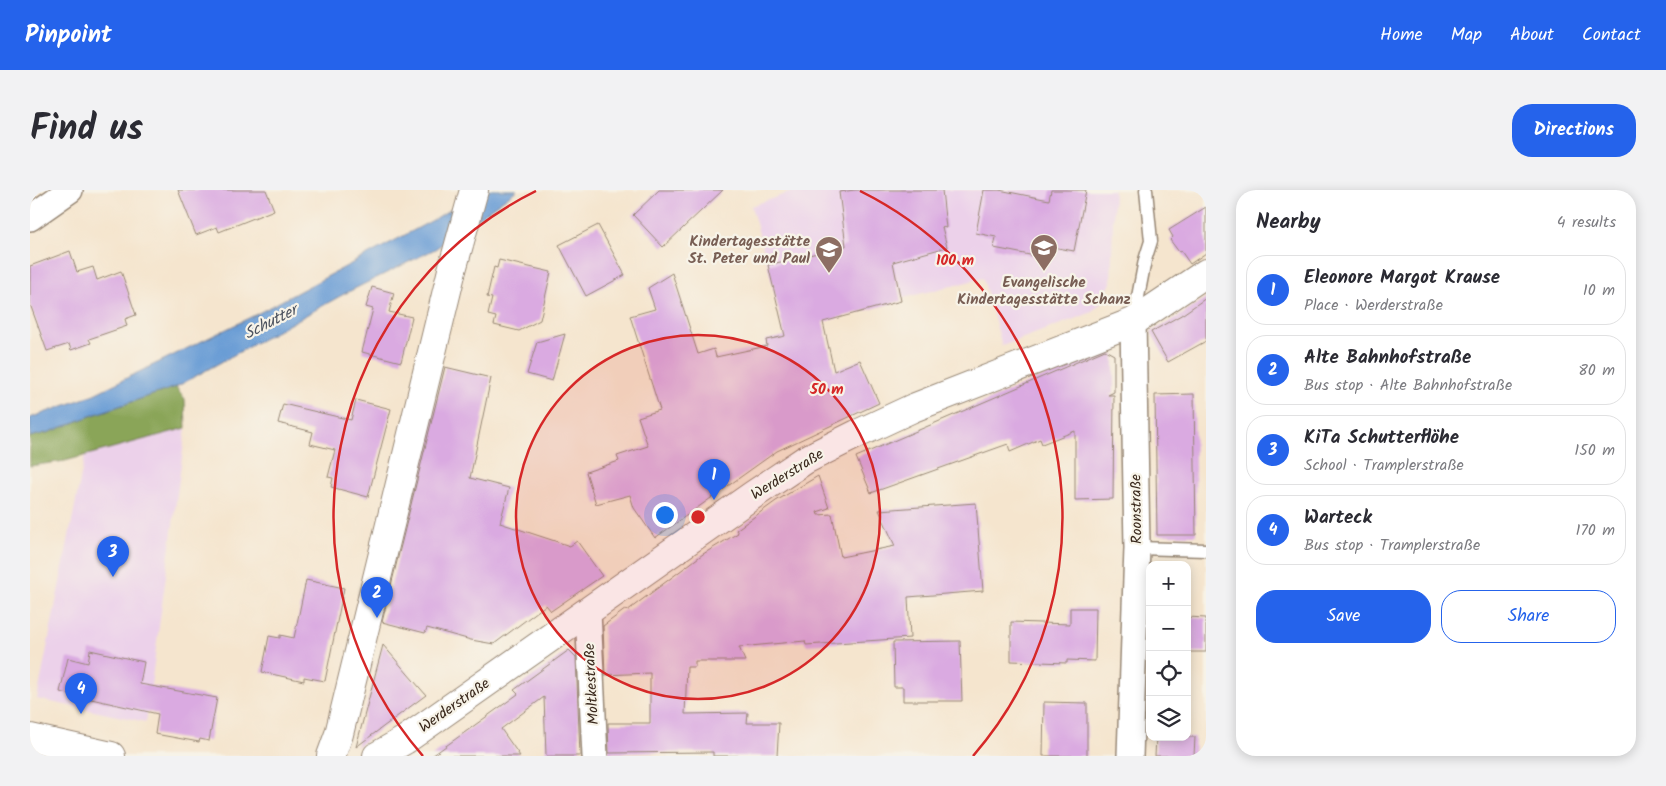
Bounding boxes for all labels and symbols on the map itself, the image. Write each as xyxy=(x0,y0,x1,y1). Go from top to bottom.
place label: Kindertagesstätte St. Peter und Paul xyxy=(688,230,811,271)
school or university icon: Evangelische Kindertagesstätte Schanz xyxy=(1029,233,1059,272)
school or university icon: Kindertagesstätte St. Peter und Paul xyxy=(814,235,844,274)
text: 100 m xyxy=(936,249,974,273)
place label: Evangelische Kindertagesstätte Schanz xyxy=(957,271,1131,312)
water label: Schutter xyxy=(240,297,305,346)
text: 50 m xyxy=(809,378,844,402)
street label: Werderstraße xyxy=(746,443,829,507)
pin: 1 xyxy=(698,459,730,500)
street label: Roonstraße xyxy=(1124,474,1150,544)
your location xyxy=(652,502,678,528)
centre of rings xyxy=(689,508,707,526)
pin: 3 xyxy=(97,536,129,577)
pin: 2 xyxy=(361,577,393,618)
street label: Moltkestraße xyxy=(578,642,606,725)
street label: Werderstraße xyxy=(414,672,495,739)
pin: 4 xyxy=(65,673,97,714)

